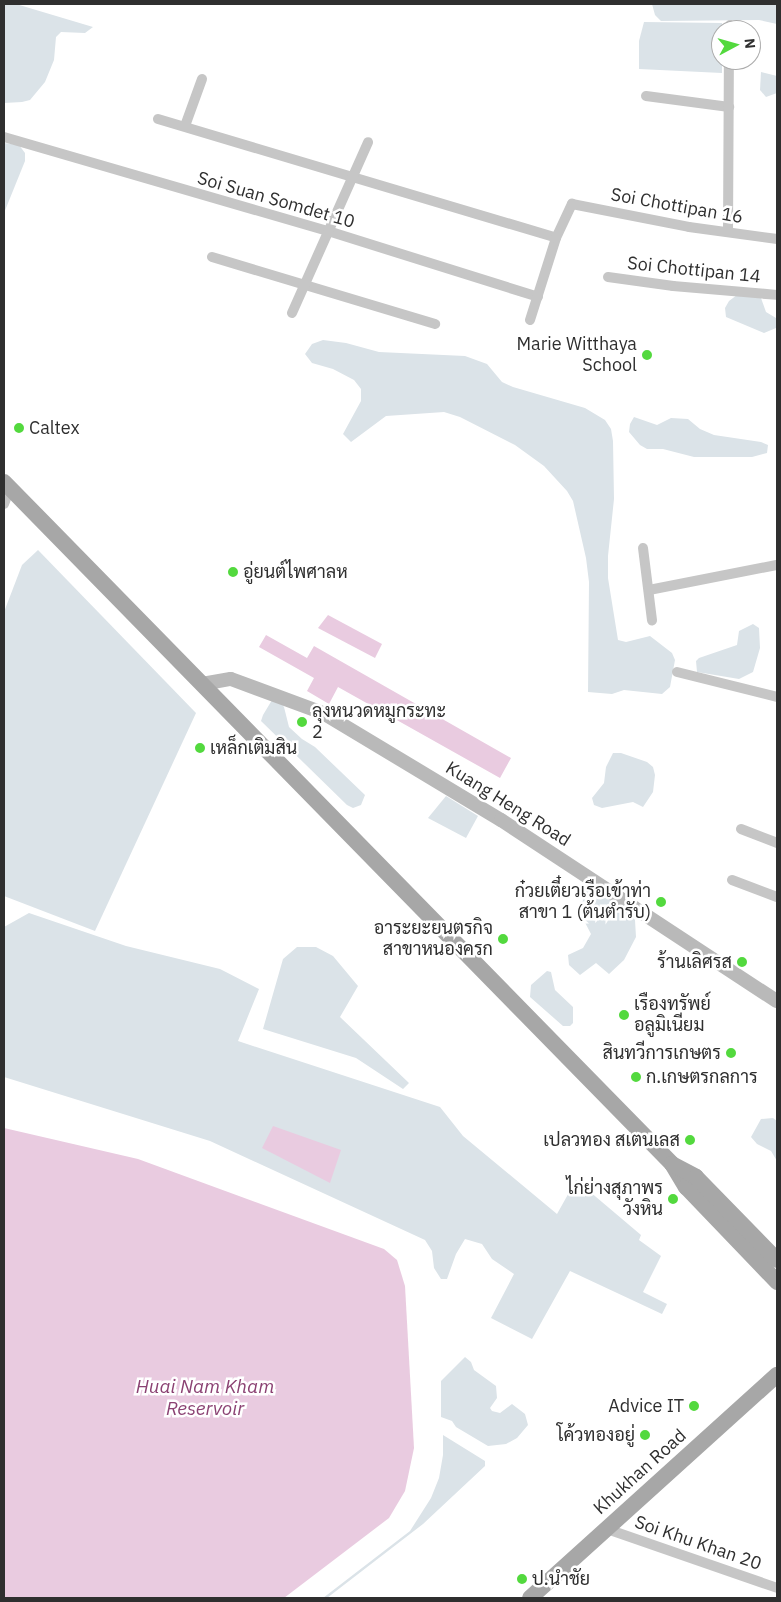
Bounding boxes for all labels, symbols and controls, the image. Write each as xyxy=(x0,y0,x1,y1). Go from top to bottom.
north arrow xyxy=(711,20,761,70)
text: N xyxy=(740,38,759,50)
street label: Soi Suan Somdet 10 xyxy=(195,167,357,233)
street label: Soi Chottipan 16 xyxy=(609,184,745,228)
street label: Soi Chottipan 14 xyxy=(626,252,762,288)
place label: Marie Witthaya School xyxy=(516,334,637,376)
marker: Marie Witthaya School xyxy=(641,349,653,361)
place label: Caltex xyxy=(29,417,80,439)
marker: Caltex xyxy=(13,422,25,434)
place label: อู่ยนต์ไพศาลห xyxy=(243,561,348,583)
marker: อู่ยนต์ไพศาลห xyxy=(227,566,239,578)
place label: ลุงหนวดหมูกระทะ 2 xyxy=(312,701,446,744)
marker: ลุงหนวดหมูกระทะ 2 xyxy=(296,716,308,728)
place label: เหล็กเติมสิน xyxy=(210,737,297,759)
marker: เหล็กเติมสิน xyxy=(194,742,206,754)
street label: Kuang Heng Road xyxy=(442,757,574,851)
place label: ก๋วยเตี๋ยวเรือเข้าท่า สาขา 1 (ต้นตำรับ) xyxy=(515,881,651,924)
marker: ก๋วยเตี๋ยวเรือเข้าท่า สาขา 1 (ต้นตำรับ) xyxy=(655,896,667,908)
place label: อาระยะยนตรกิจ สาขาหนองครก xyxy=(374,918,493,961)
marker: อาระยะยนตรกิจ สาขาหนองครก xyxy=(497,933,509,945)
place label: ร้านเลิศรส xyxy=(657,951,732,973)
marker: ร้านเลิศรส xyxy=(736,956,748,968)
place label: เรืองทรัพย์ อลูมิเนียม xyxy=(634,994,711,1036)
marker: เรืองทรัพย์ อลูมิเนียม xyxy=(618,1009,630,1021)
place label: สินทวีการเกษตร xyxy=(602,1042,721,1064)
marker: สินทวีการเกษตร xyxy=(725,1047,737,1059)
place label: ก.เกษตรกลการ xyxy=(646,1066,758,1088)
marker: ก.เกษตรกลการ xyxy=(630,1071,642,1083)
place label: เปลวทอง สเตนเลส xyxy=(543,1129,680,1151)
marker: เปลวทอง สเตนเลส xyxy=(684,1134,696,1146)
place label: ไก่ย่างสุภาพร วังหิน xyxy=(566,1178,663,1220)
marker: ไก่ย่างสุภาพร วังหิน xyxy=(667,1193,679,1205)
water label: Huai Nam Kham Reservoir xyxy=(136,1376,274,1420)
place label: Advice IT xyxy=(608,1395,684,1417)
marker: Advice IT xyxy=(688,1400,700,1412)
place label: โค้วทองอยู่ xyxy=(557,1424,635,1446)
street label: Khukhan Road xyxy=(589,1425,691,1519)
marker: โค้วทองอยู่ xyxy=(639,1429,651,1441)
street label: Soi Khu Khan 20 xyxy=(632,1511,764,1575)
place label: ป.นำชัย xyxy=(532,1568,590,1590)
marker: ป.นำชัย xyxy=(516,1573,528,1585)

